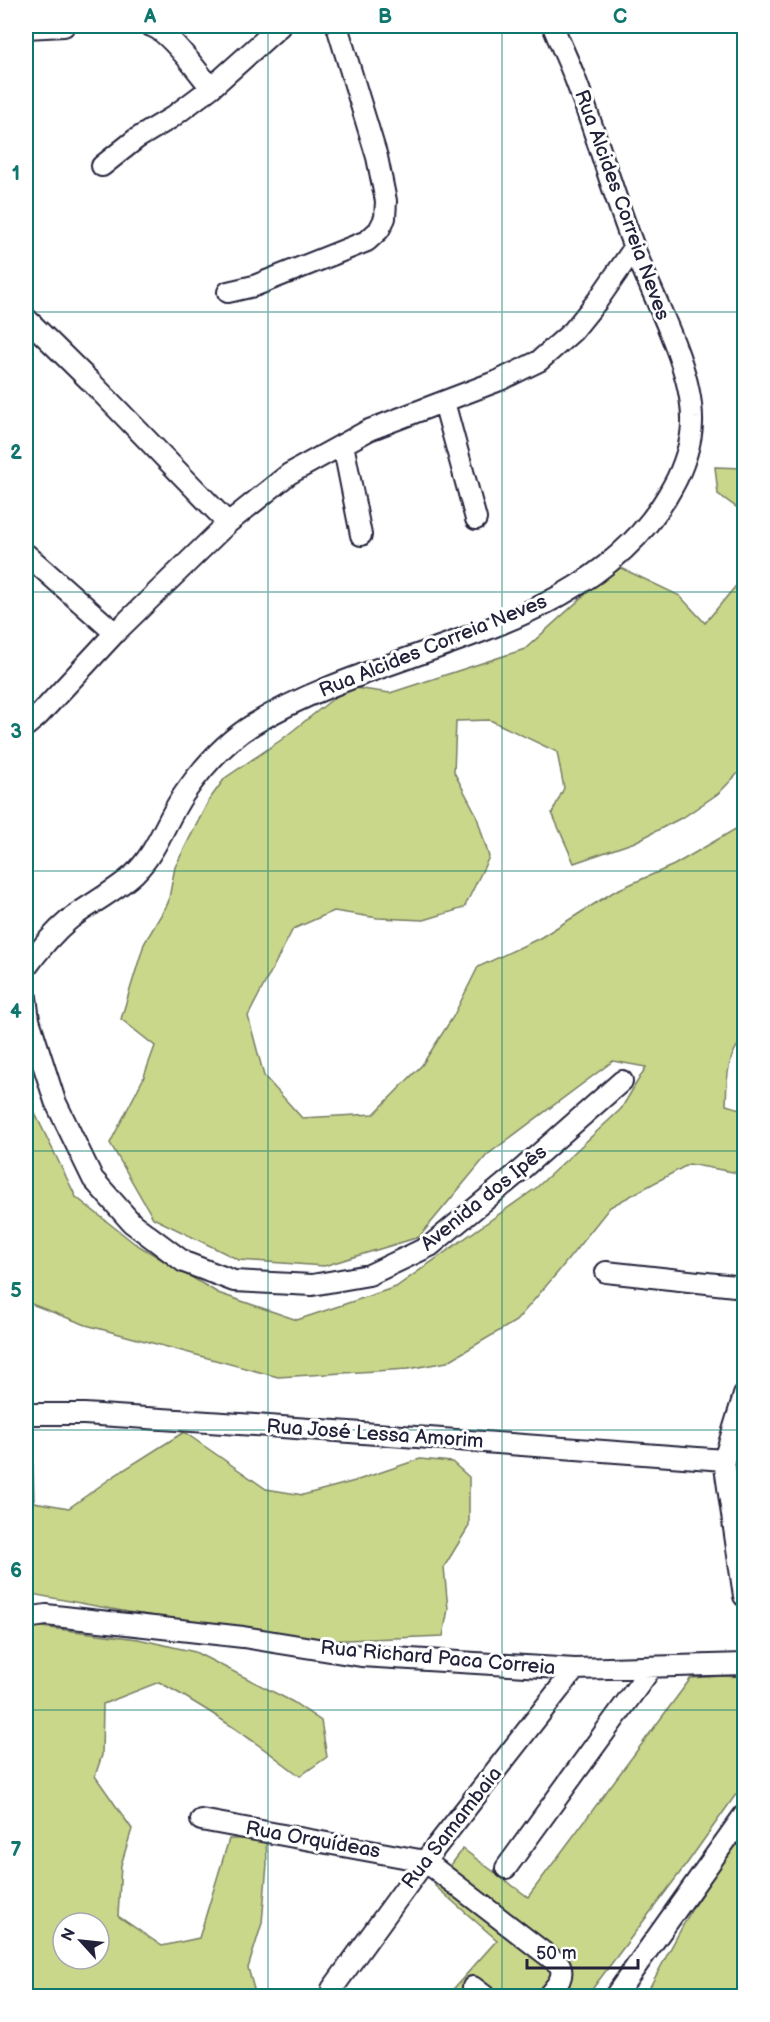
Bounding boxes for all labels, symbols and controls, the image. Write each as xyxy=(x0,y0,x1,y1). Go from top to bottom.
text: A xyxy=(143,5,157,29)
text: B xyxy=(378,5,392,29)
text: C xyxy=(613,5,627,29)
street label: Rua Alcides Correia Neves xyxy=(569,87,675,324)
text: 1 xyxy=(12,162,20,186)
text: 2 xyxy=(10,441,22,465)
street label: Rua Alcides Correia Neves xyxy=(316,589,550,703)
text: 3 xyxy=(10,720,22,744)
text: 4 xyxy=(10,1000,22,1024)
street label: Avenida dos Ipês xyxy=(416,1140,552,1256)
text: 5 xyxy=(10,1279,22,1303)
street label: Rua José Lessa Amorim xyxy=(266,1414,484,1454)
text: 6 xyxy=(10,1559,22,1583)
street label: Rua Richard Paca Correia xyxy=(320,1636,556,1680)
street label: Rua Samambaia xyxy=(397,1762,507,1894)
street label: Rua Orquídeas xyxy=(244,1816,382,1864)
text: 7 xyxy=(10,1838,22,1862)
north arrow xyxy=(51,1911,111,1971)
text: N xyxy=(58,1925,80,1945)
scale bar xyxy=(527,1932,638,1970)
text: 50 m xyxy=(536,1943,577,1964)

